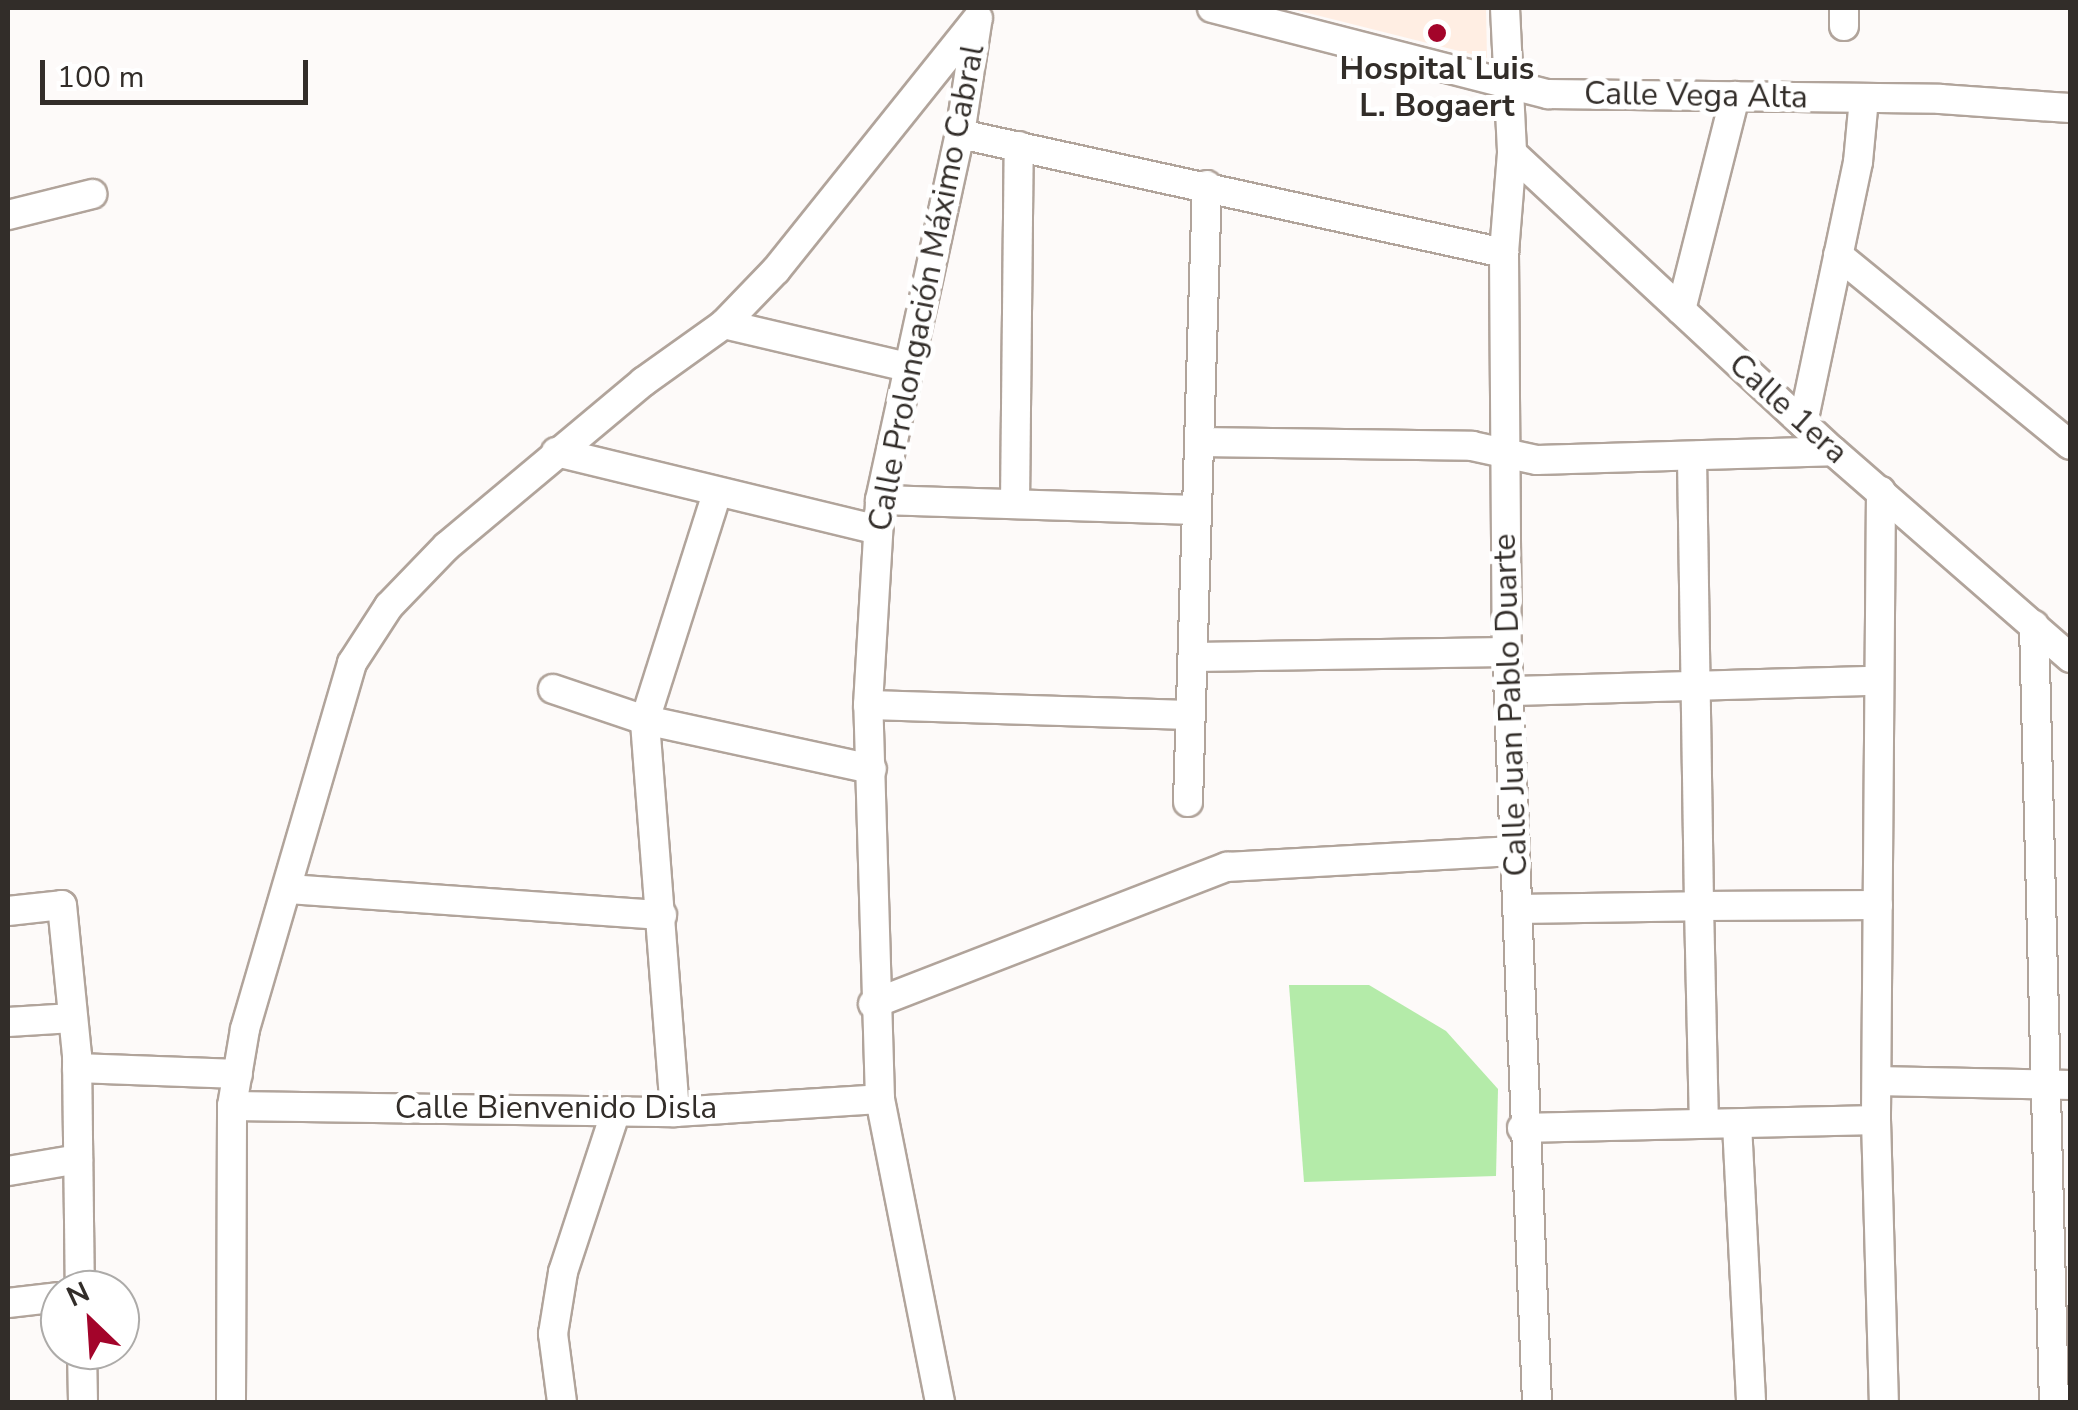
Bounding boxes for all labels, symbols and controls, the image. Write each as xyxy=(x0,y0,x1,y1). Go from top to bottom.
marker: Hospital Luis L. Bogaert xyxy=(1424,20,1450,46)
scale bar xyxy=(45,40,312,102)
street label: Calle Prolongación Máximo Cabral xyxy=(861,42,993,534)
place label: Hospital Luis L. Bogaert xyxy=(1340,51,1534,126)
text: 100 m xyxy=(57,57,144,98)
street label: Calle Vega Alta xyxy=(1584,75,1808,117)
street label: Calle 1era xyxy=(1721,346,1855,472)
street label: Calle Juan Pablo Duarte xyxy=(1486,533,1536,877)
street label: Calle Bienvenido Disla xyxy=(395,1089,717,1127)
north arrow xyxy=(40,1270,140,1370)
text: N xyxy=(61,1273,96,1316)

